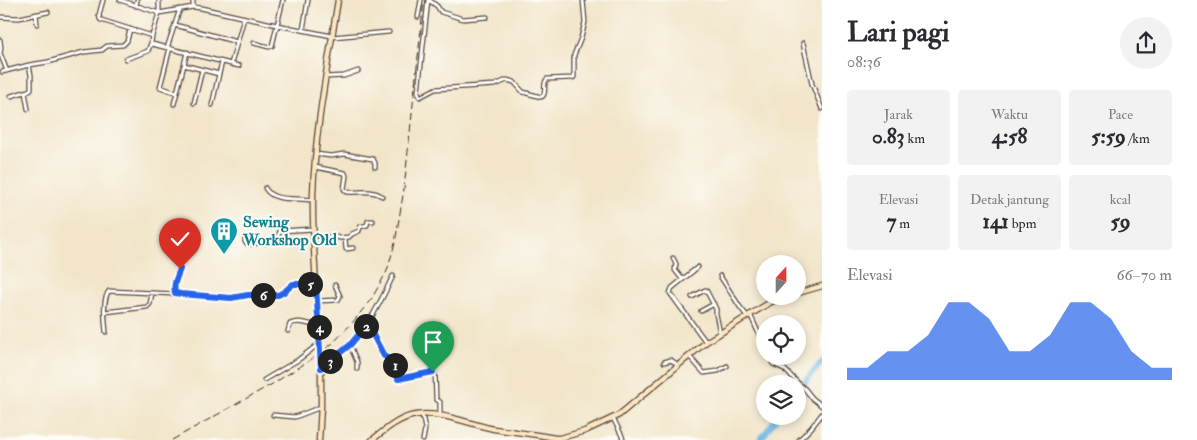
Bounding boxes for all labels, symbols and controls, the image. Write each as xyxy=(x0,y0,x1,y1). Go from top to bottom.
text: Lari pagi xyxy=(847,15,949,50)
button: share xyxy=(1120,17,1172,69)
text: 08:36 xyxy=(847,52,881,72)
text: Jarak xyxy=(884,106,913,123)
text: Waktu xyxy=(991,106,1028,123)
text: Pace xyxy=(1108,106,1133,123)
text: 0.83 xyxy=(872,123,905,150)
text: 4:58 xyxy=(992,123,1027,150)
text: 5:59 xyxy=(1091,123,1126,150)
text: km xyxy=(905,130,925,147)
text: /km xyxy=(1126,130,1150,147)
text: Elevasi xyxy=(879,191,918,208)
text: Detak jantung xyxy=(970,191,1049,208)
text: kcal xyxy=(1110,191,1131,208)
text: 7 xyxy=(887,208,896,235)
text: 141 xyxy=(982,208,1009,235)
text: 59 xyxy=(1111,208,1131,235)
place label: Sewing Workshop Old xyxy=(242,212,337,251)
text: m xyxy=(896,215,910,232)
text: bpm xyxy=(1009,215,1037,232)
building icon: Sewing Workshop Old xyxy=(209,216,239,255)
pin xyxy=(159,218,201,269)
icon: check xyxy=(166,225,194,253)
north arrow xyxy=(756,255,806,305)
map controls xyxy=(756,255,806,425)
text: Elevasi xyxy=(847,265,892,285)
text: 66–70 m xyxy=(1117,265,1172,285)
pin: 5 xyxy=(298,272,322,296)
text: 5 xyxy=(307,276,314,293)
pin: 6 xyxy=(250,282,276,308)
text: 6 xyxy=(260,287,267,304)
pin: 4 xyxy=(306,314,332,340)
pin: 2 xyxy=(354,314,378,338)
button: locate xyxy=(756,315,806,365)
text: 2 xyxy=(363,318,370,335)
text: 4 xyxy=(316,319,323,336)
pin xyxy=(412,321,454,372)
icon: arrive xyxy=(419,328,447,356)
pin: 3 xyxy=(318,348,342,374)
pin: 1 xyxy=(382,352,408,378)
text: 3 xyxy=(328,353,333,370)
text: 1 xyxy=(393,357,398,374)
button: layers xyxy=(756,375,806,425)

